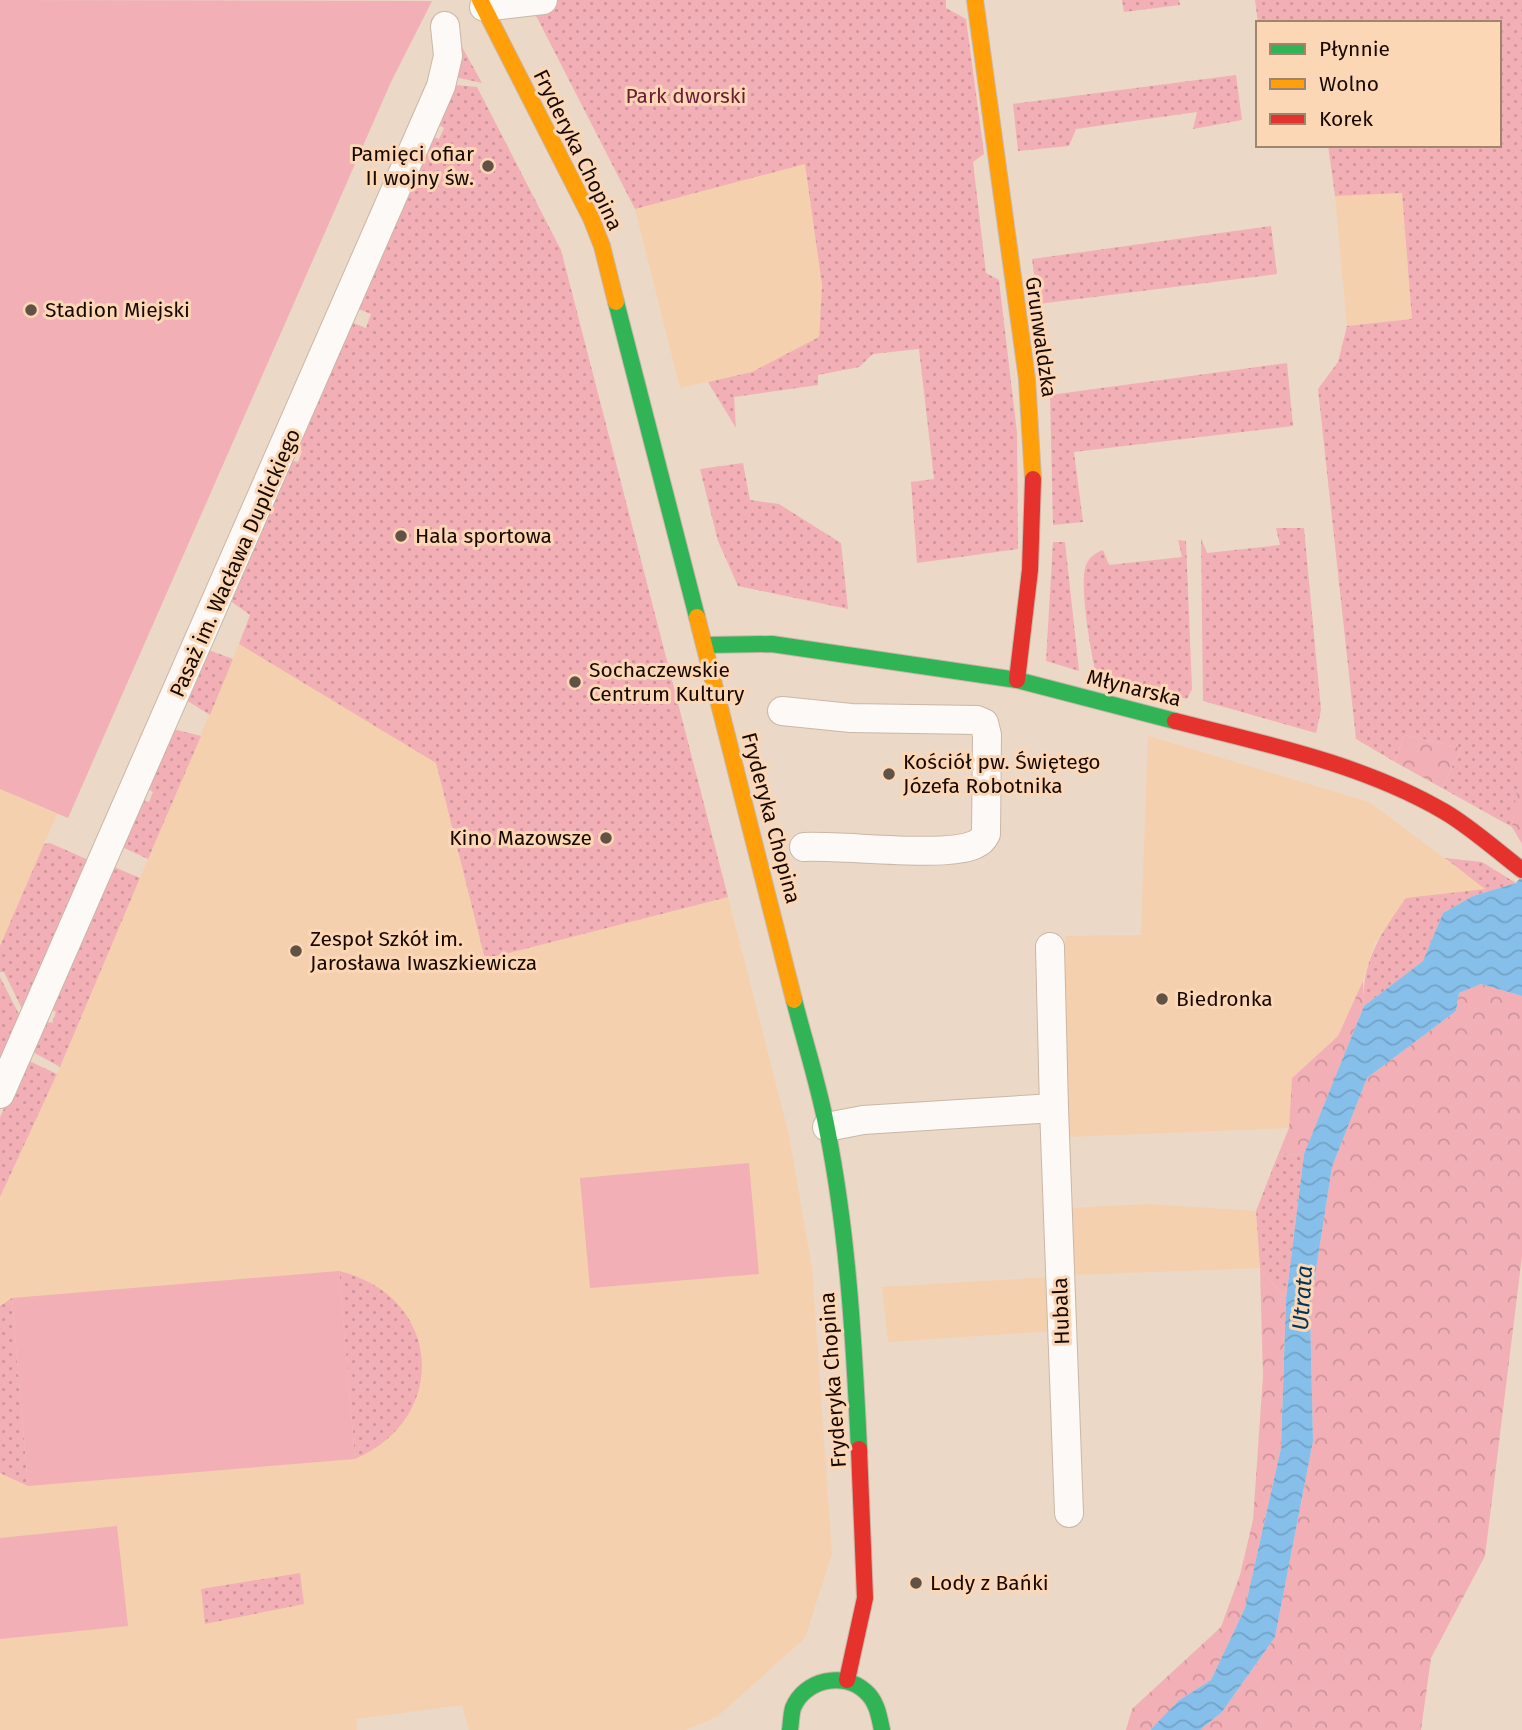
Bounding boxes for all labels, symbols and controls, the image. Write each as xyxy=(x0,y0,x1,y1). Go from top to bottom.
legend xyxy=(1256,21,1501,147)
text: Płynnie xyxy=(1319,36,1390,62)
street label: Fryderyka Chopina xyxy=(528,65,628,235)
text: Wolno xyxy=(1319,71,1379,97)
park label: Park dworski xyxy=(625,83,747,109)
text: Korek xyxy=(1319,106,1373,132)
place label: Pamięci ofiar II wojny św. xyxy=(351,141,474,191)
marker: Pamięci ofiar II wojny św. xyxy=(480,158,496,174)
street label: Grunwaldzka xyxy=(1020,275,1062,399)
place label: Stadion Miejski xyxy=(45,297,190,323)
marker: Stadion Miejski xyxy=(23,302,39,318)
street label: Pasaż im. Wacława Duplickiego xyxy=(164,425,306,701)
place label: Hala sportowa xyxy=(415,523,552,549)
marker: Hala sportowa xyxy=(393,528,409,544)
place label: Sochaczewskie Centrum Kultury xyxy=(589,657,745,707)
street label: Młynarska xyxy=(1084,664,1184,712)
marker: Sochaczewskie Centrum Kultury xyxy=(567,674,583,690)
street label: Fryderyka Chopina xyxy=(736,730,806,906)
place label: Kościół pw. Świętego Józefa Robotnika xyxy=(903,749,1101,799)
marker: Kościół pw. Świętego Józefa Robotnika xyxy=(881,766,897,782)
place label: Kino Mazowsze xyxy=(449,825,592,851)
marker: Kino Mazowsze xyxy=(598,830,614,846)
place label: Zespoł Szkół im. Jarosława Iwaszkiewicza xyxy=(310,926,537,976)
marker: Zespoł Szkół im. Jarosława Iwaszkiewicza xyxy=(288,943,304,959)
place label: Biedronka xyxy=(1176,986,1273,1012)
marker: Biedronka xyxy=(1154,991,1170,1007)
water label: Utrata xyxy=(1286,1264,1318,1332)
street label: Hubala xyxy=(1047,1277,1075,1345)
street label: Fryderyka Chopina xyxy=(814,1291,852,1469)
place label: Lody z Bańki xyxy=(930,1570,1049,1596)
marker: Lody z Bańki xyxy=(908,1575,924,1591)

